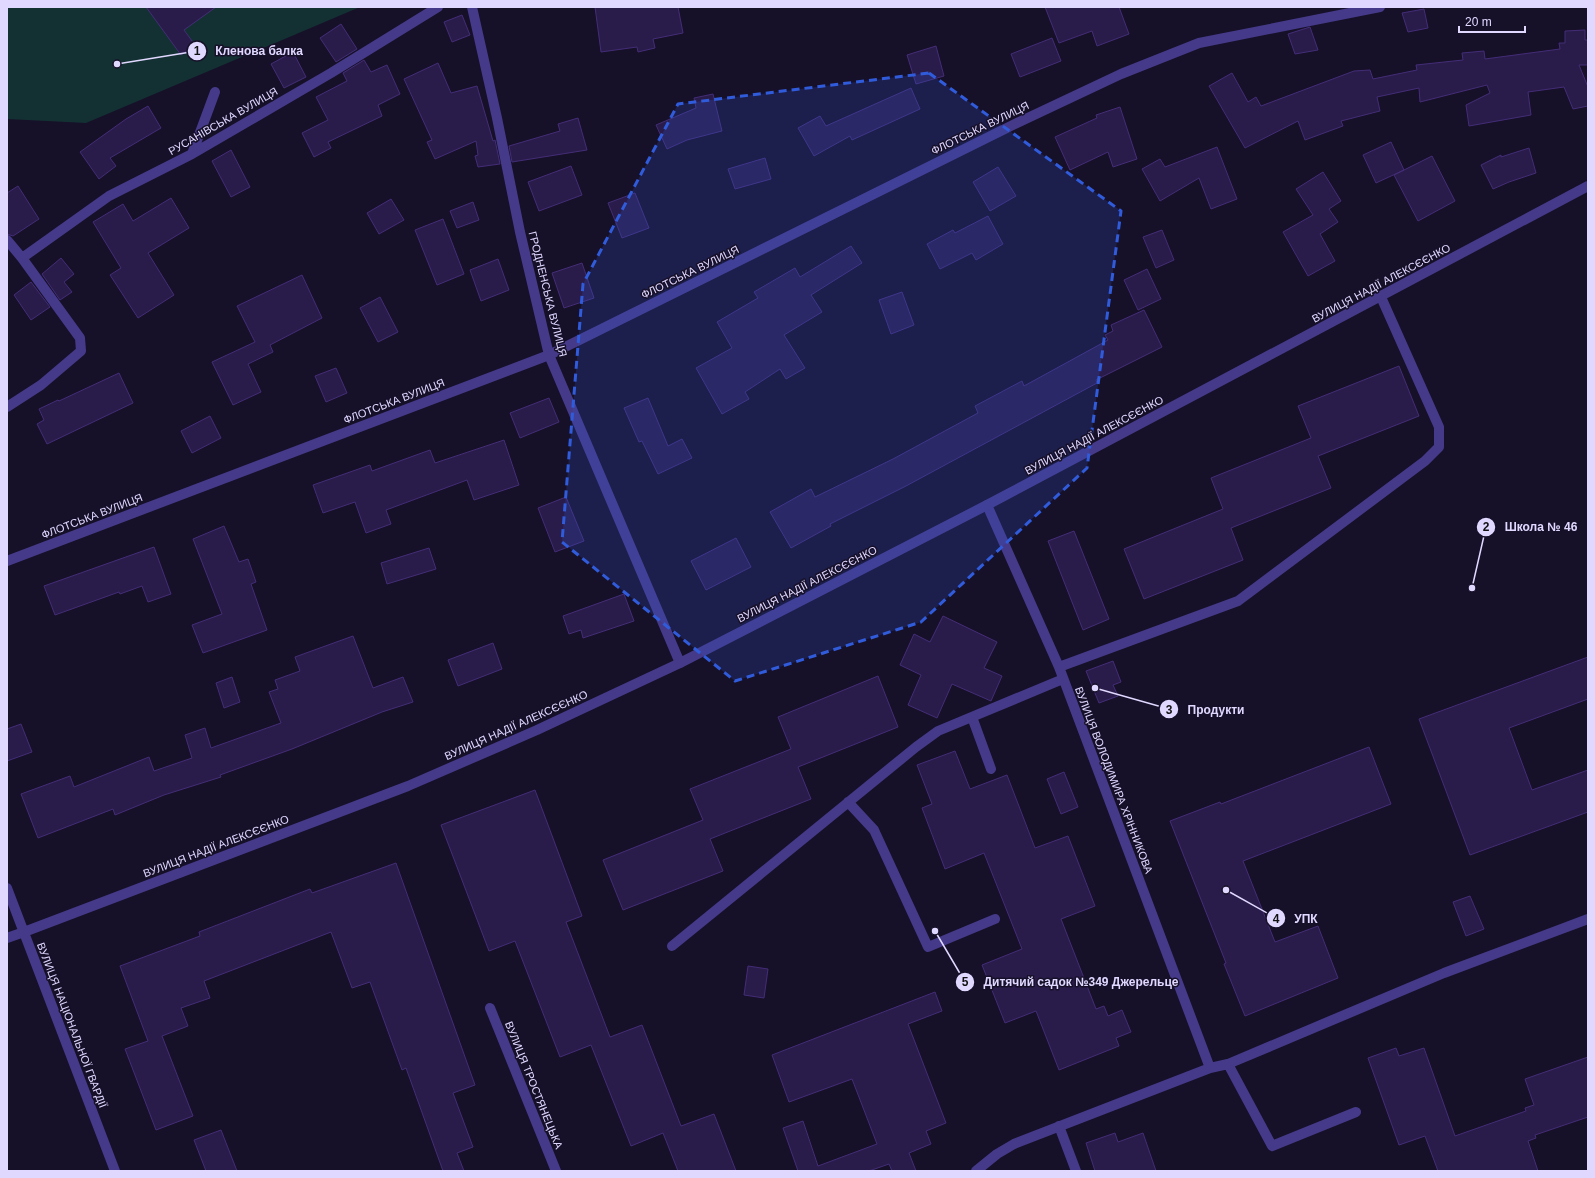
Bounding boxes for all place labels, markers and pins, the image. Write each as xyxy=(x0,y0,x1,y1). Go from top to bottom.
callout: Кленова балка xyxy=(187,39,310,63)
callout: Школа № 46 xyxy=(1476,515,1585,539)
callout: Продукти xyxy=(1159,697,1252,721)
callout: УПК xyxy=(1266,906,1326,930)
callout: Дитячий садок №349 Джерельце xyxy=(955,970,1186,994)

